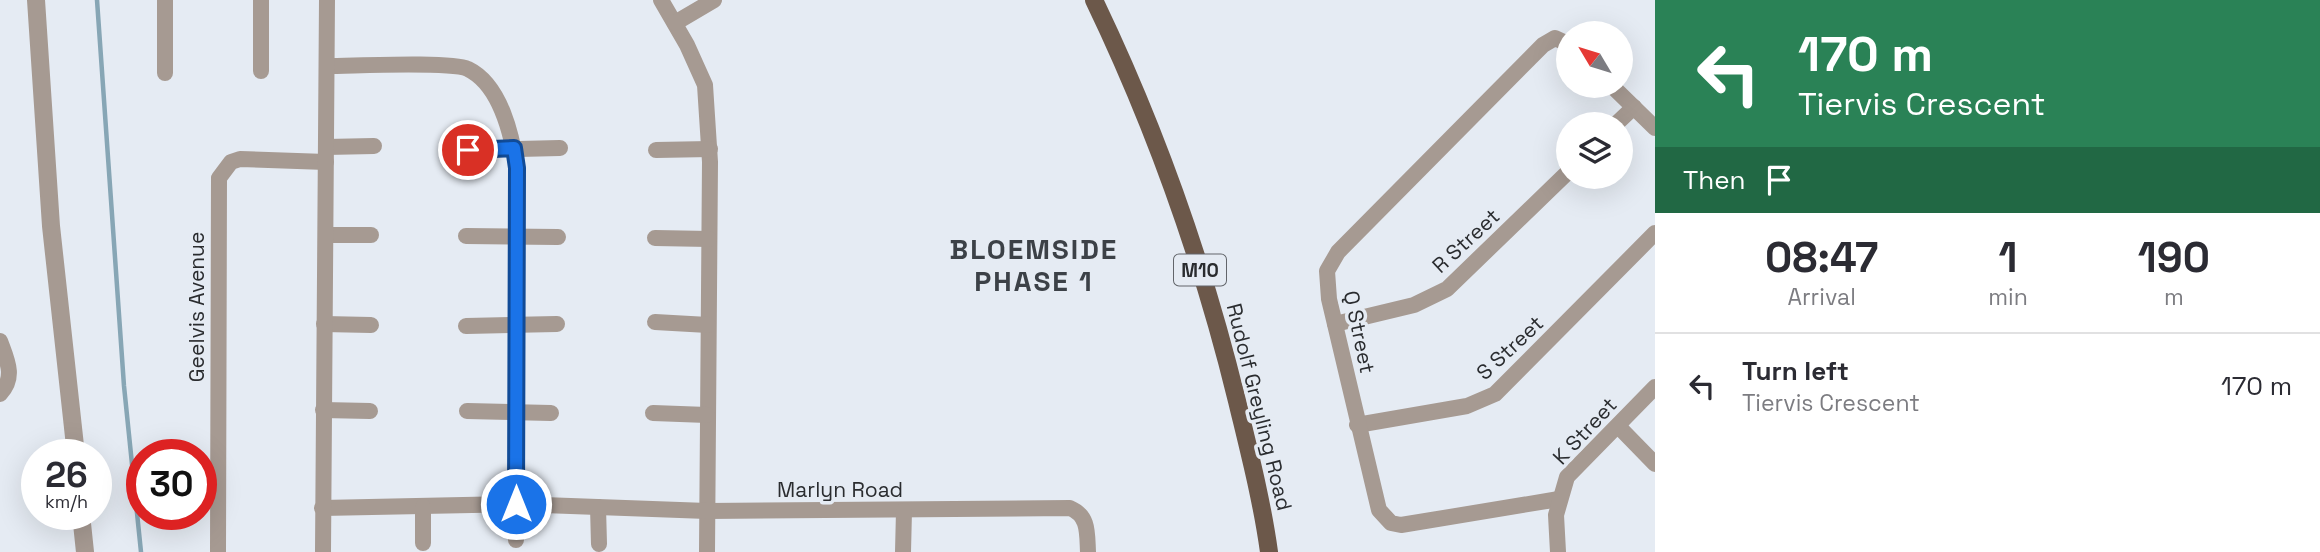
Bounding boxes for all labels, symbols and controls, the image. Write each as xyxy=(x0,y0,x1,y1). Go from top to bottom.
north arrow xyxy=(1556,21,1633,98)
map controls xyxy=(1556,21,1633,189)
text: 170 m xyxy=(1798,23,1933,85)
icon: left xyxy=(1683,28,1774,119)
text: Tiervis Crescent xyxy=(1798,84,2045,124)
button: layers xyxy=(1556,112,1633,189)
pin xyxy=(438,120,498,180)
icon: arrive xyxy=(449,131,487,169)
icon: arrive xyxy=(1760,161,1798,199)
text: Then xyxy=(1683,163,1746,197)
street label: R Street xyxy=(1426,203,1505,279)
district label: BLOEMSIDE PHASE 1 xyxy=(950,231,1118,299)
text: 08:47 xyxy=(1765,231,1878,284)
text: 1 xyxy=(1998,231,2017,284)
text: 190 xyxy=(2138,231,2210,284)
street label: Geelvis Avenue xyxy=(183,232,210,382)
road number: M10 xyxy=(1174,254,1226,286)
text: Arrival xyxy=(1787,282,1856,312)
text: min xyxy=(1988,282,2028,312)
text: m xyxy=(2164,282,2184,312)
street label: Q Street xyxy=(1338,288,1381,376)
street label: Rudolf Greyling Road xyxy=(1221,300,1298,513)
street label: S Street xyxy=(1470,310,1549,386)
text: Turn left xyxy=(1742,354,1849,388)
icon: left xyxy=(1683,367,1721,405)
text: 170 m xyxy=(2221,369,2292,403)
text: Tiervis Crescent xyxy=(1742,388,1920,418)
street label: K Street xyxy=(1547,391,1623,470)
speed limit sign: 30 xyxy=(126,439,217,530)
text: 26 xyxy=(45,453,88,497)
position arrow xyxy=(479,467,553,541)
street label: Marlyn Road xyxy=(777,476,903,503)
text: km/h xyxy=(45,490,88,513)

